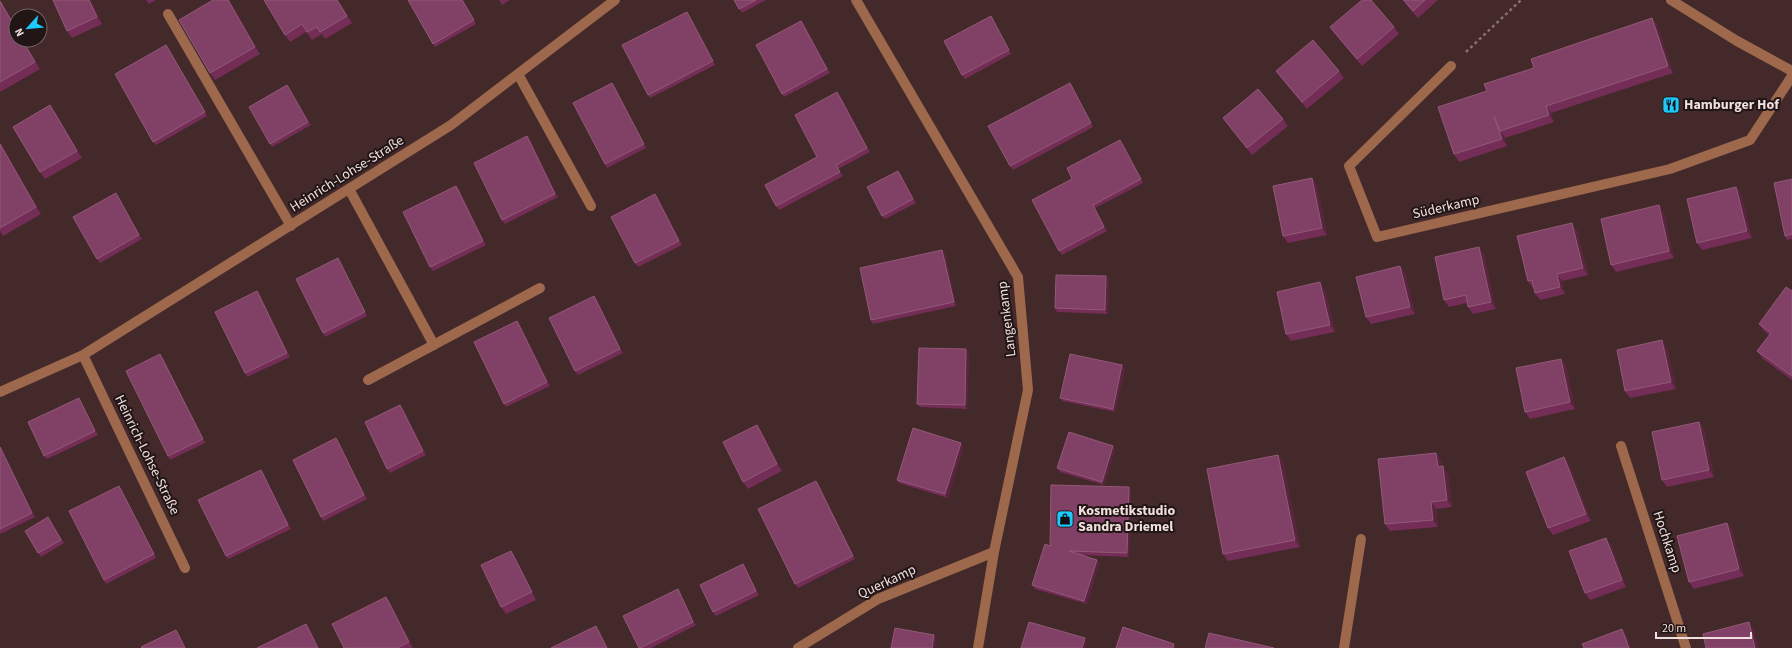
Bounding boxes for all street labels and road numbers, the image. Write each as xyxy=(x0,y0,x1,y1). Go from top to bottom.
street label: Heinrich-Lohse-Straße xyxy=(286,131,408,217)
street label: Süderkamp xyxy=(1411,190,1482,224)
street label: Langenkamp xyxy=(992,280,1022,358)
street label: Heinrich-Lohse-Straße xyxy=(109,392,185,518)
street label: Hochkamp xyxy=(1648,508,1686,576)
street label: Querkamp xyxy=(855,560,920,604)

